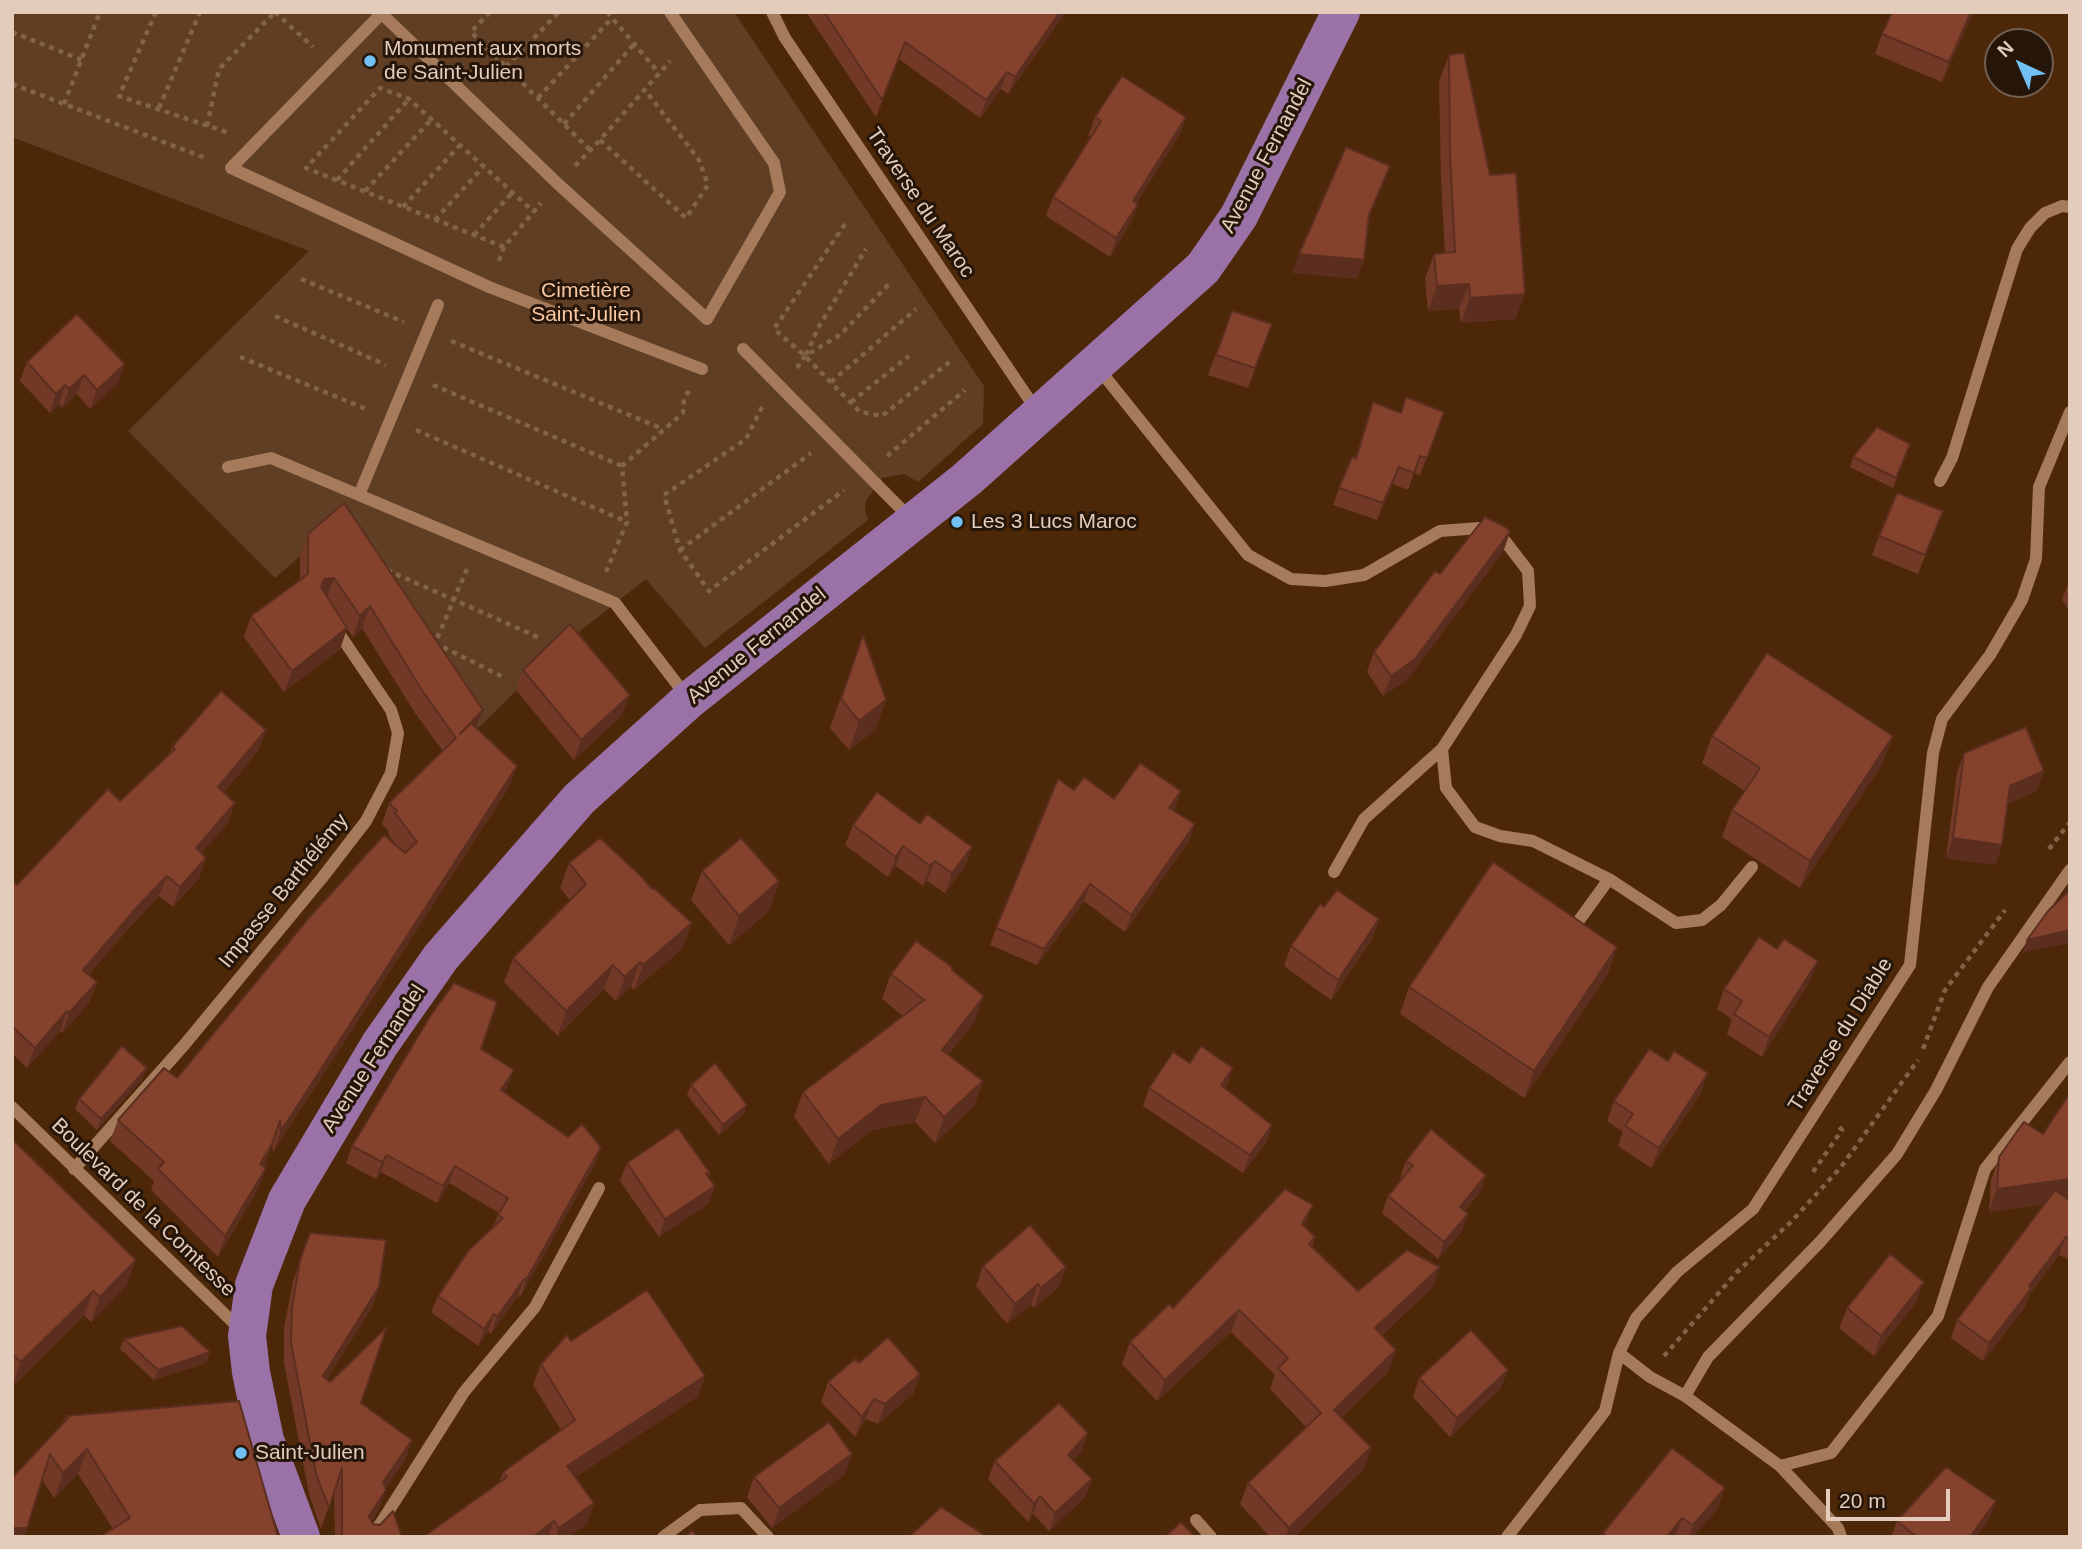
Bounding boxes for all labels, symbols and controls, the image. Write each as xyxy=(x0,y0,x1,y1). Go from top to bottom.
north arrow xyxy=(1984,28,2054,98)
place label: Monument aux morts de Saint-Julien xyxy=(384,36,581,86)
text: N xyxy=(1993,37,2018,61)
marker: Monument aux morts de Saint-Julien xyxy=(362,53,378,69)
street label: Avenue Fernandel xyxy=(1216,74,1318,238)
street label: Traverse du Maroc xyxy=(861,123,979,283)
park label: Cimetière Saint-Julien xyxy=(531,278,641,328)
place label: Les 3 Lucs Maroc xyxy=(971,509,1137,535)
marker: Les 3 Lucs Maroc xyxy=(949,514,965,530)
street label: Avenue Fernandel xyxy=(683,582,831,710)
street label: Impasse Barthélémy xyxy=(214,809,354,973)
street label: Traverse du Diable xyxy=(1784,953,1898,1117)
street label: Avenue Fernandel xyxy=(317,980,431,1138)
street label: Boulevard de la Comtesse xyxy=(46,1113,240,1303)
place label: Saint-Julien xyxy=(255,1440,365,1466)
marker: Saint-Julien xyxy=(233,1445,249,1461)
scale bar xyxy=(1830,1476,1954,1520)
text: 20 m xyxy=(1839,1489,1886,1512)

